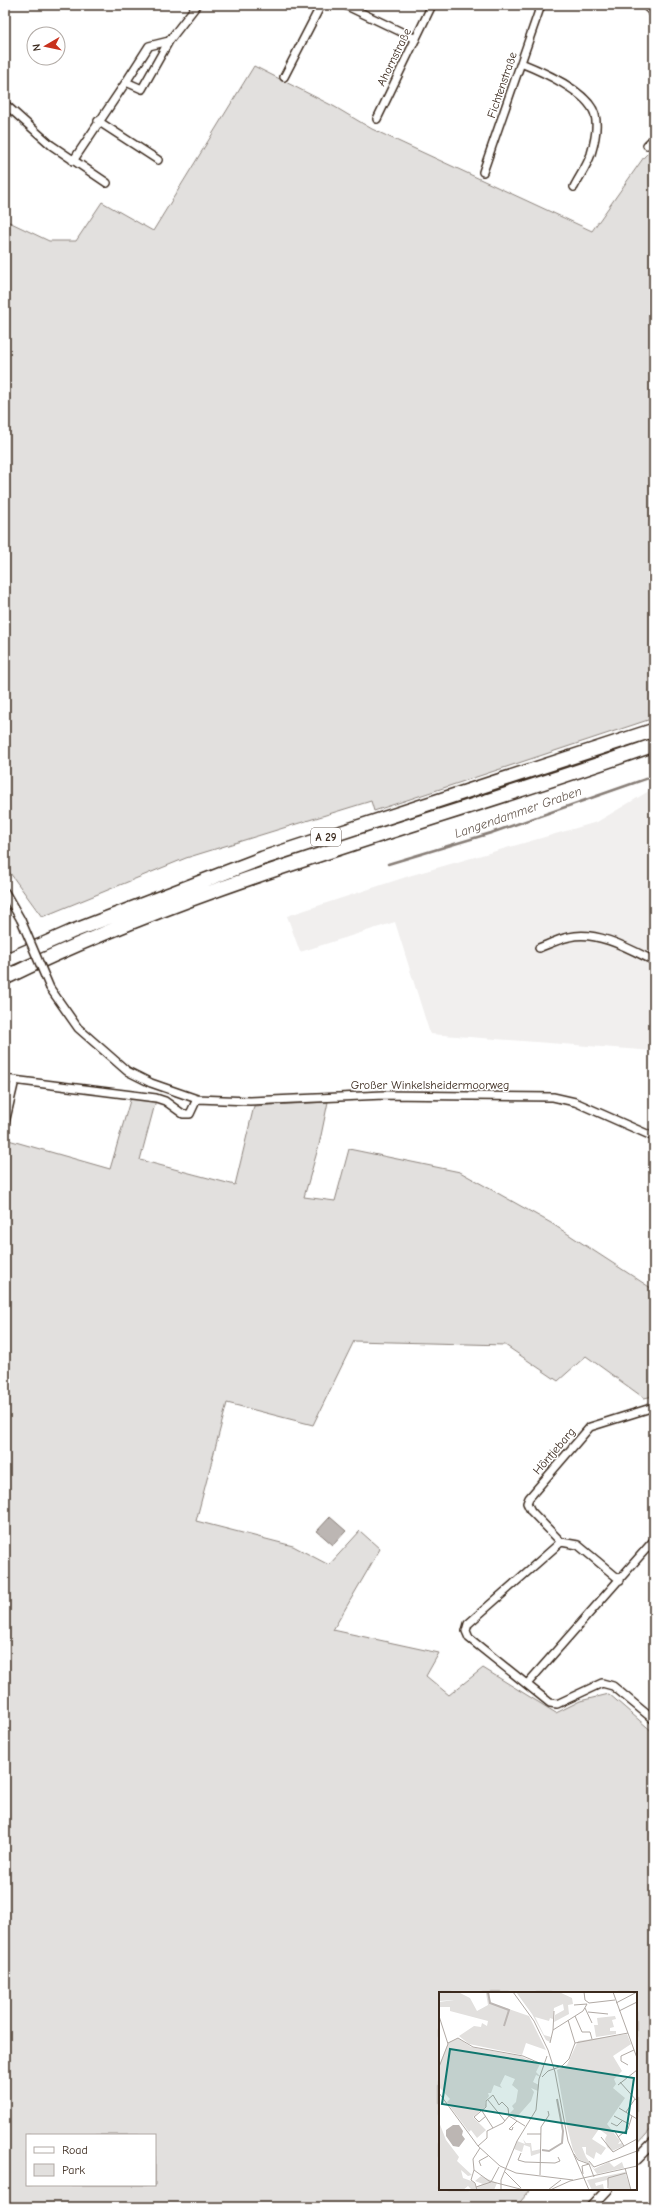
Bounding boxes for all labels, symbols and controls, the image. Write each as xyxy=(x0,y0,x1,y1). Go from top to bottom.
north arrow xyxy=(26,26,66,66)
street label: Ahornstraße xyxy=(374,26,414,88)
text: N xyxy=(30,43,44,52)
street label: Fichtenstraße xyxy=(484,50,520,120)
water label: Langendammer Graben xyxy=(452,783,584,841)
road number: A 29 xyxy=(311,828,341,846)
street label: Großer Winkelsheidermoorweg xyxy=(351,1078,509,1092)
street label: Höntjebarg xyxy=(530,1425,578,1477)
inset map xyxy=(439,1992,637,2190)
legend xyxy=(26,2134,156,2186)
text: Road xyxy=(62,2143,88,2157)
text: Park xyxy=(62,2163,85,2177)

